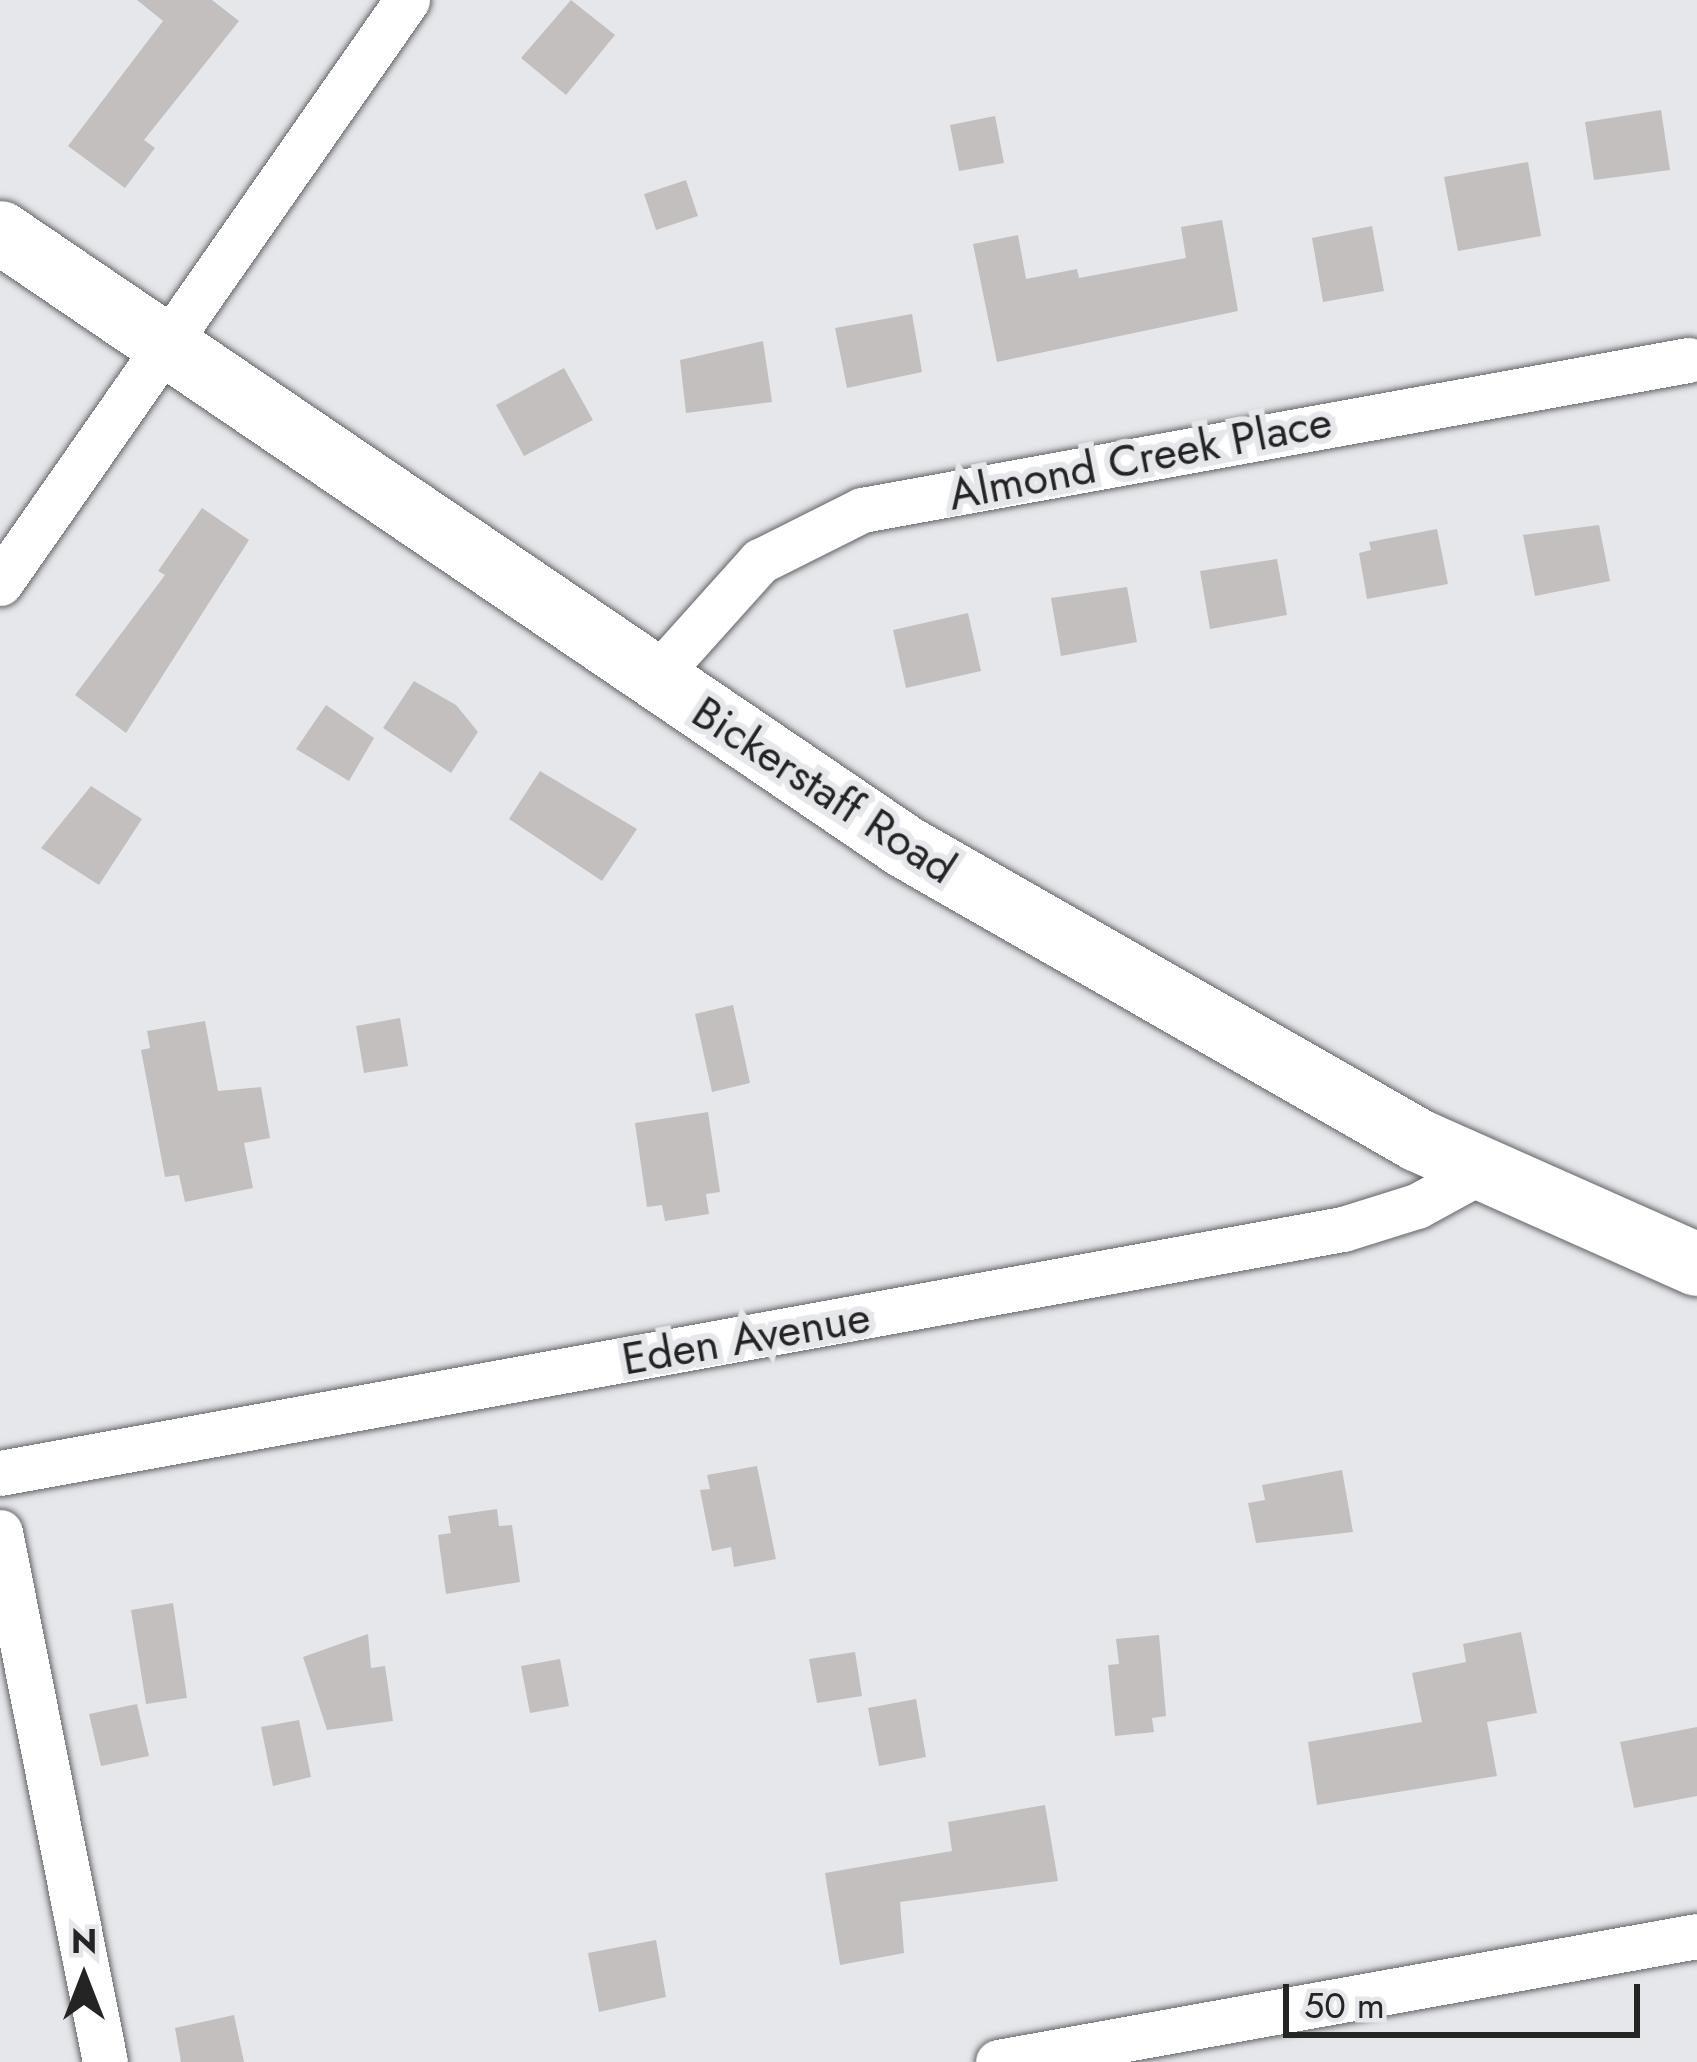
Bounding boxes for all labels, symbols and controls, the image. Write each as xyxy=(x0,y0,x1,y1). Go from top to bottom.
street label: Almond Creek Place xyxy=(944,394,1336,522)
street label: Bickerstaff Road xyxy=(682,685,966,895)
street label: Eden Avenue xyxy=(618,1290,874,1386)
north arrow xyxy=(24,1918,144,2038)
text: N xyxy=(71,1918,97,1965)
scale bar xyxy=(1289,1960,1646,2034)
text: 50 m xyxy=(1304,1979,1385,2031)

